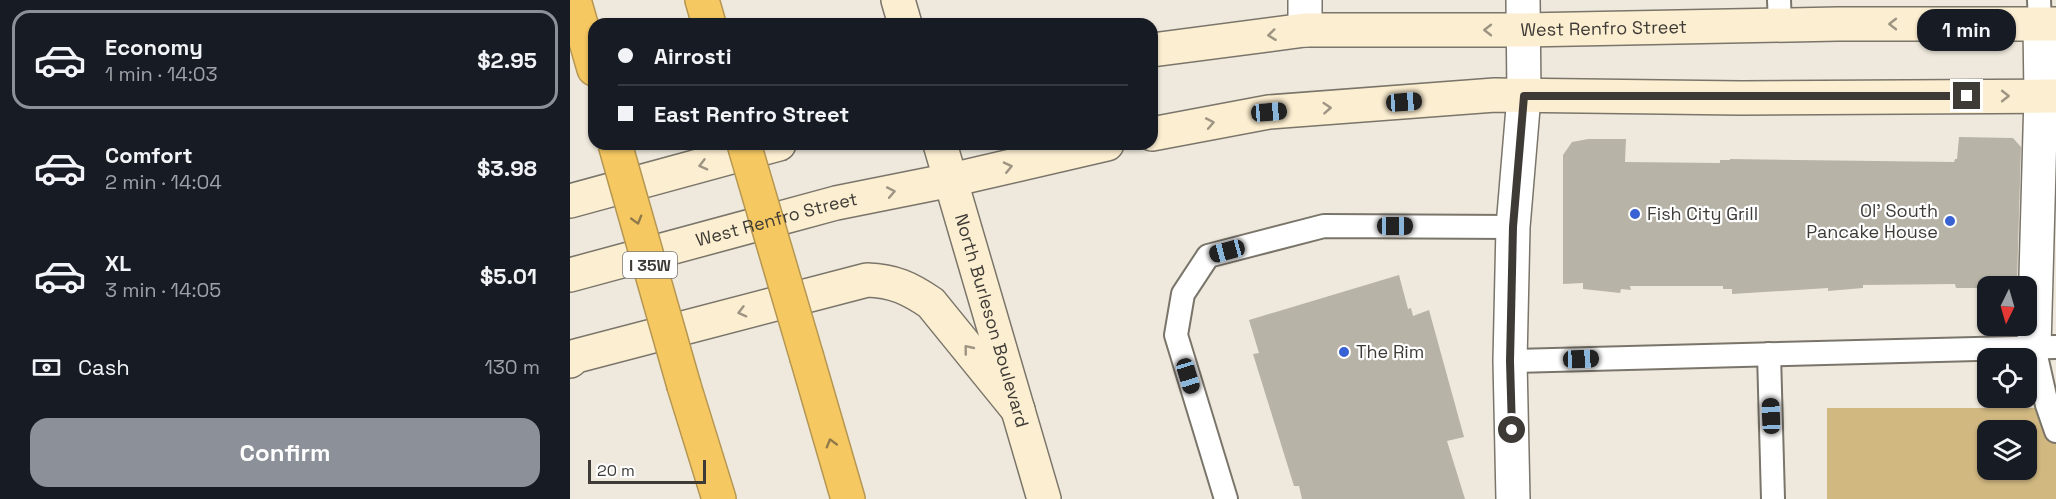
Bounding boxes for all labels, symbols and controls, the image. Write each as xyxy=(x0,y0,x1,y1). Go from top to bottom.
callout: 1 min xyxy=(1918,9,2016,51)
street label: West Renfro Street xyxy=(1520,15,1687,41)
text: 1 min xyxy=(1942,17,1991,43)
one-way arrow xyxy=(1888,18,1897,30)
one-way arrow xyxy=(1483,24,1492,36)
one-way arrow xyxy=(1267,28,1276,40)
icon: car xyxy=(33,33,87,87)
text: Economy xyxy=(105,33,203,61)
text: Airrosti xyxy=(654,42,731,70)
text: $2.95 xyxy=(477,46,537,74)
text: 1 min · 14:03 xyxy=(105,61,218,87)
route end xyxy=(1953,82,1980,109)
one-way arrow xyxy=(2000,90,2009,102)
car xyxy=(1385,92,1423,112)
text: East Renfro Street xyxy=(654,100,849,128)
car xyxy=(1250,101,1288,123)
one-way arrow xyxy=(1323,101,1332,114)
one-way arrow xyxy=(1204,117,1214,130)
icon: car xyxy=(33,141,87,195)
text: Comfort xyxy=(105,141,193,169)
text: $3.98 xyxy=(477,154,537,182)
one-way arrow xyxy=(698,158,708,170)
one-way arrow xyxy=(1003,161,1013,174)
text: 2 min · 14:04 xyxy=(105,169,222,195)
one-way arrow xyxy=(886,186,896,199)
street label: West Renfro Street xyxy=(693,187,859,251)
place label: Ol' South Pancake House xyxy=(1806,199,1938,243)
place label: Fish City Grill xyxy=(1647,202,1758,225)
marker: Fish City Grill xyxy=(1628,207,1642,221)
street label: North Burleson Boulevard xyxy=(950,211,1034,430)
marker: Ol' South Pancake House xyxy=(1943,214,1957,228)
one-way arrow xyxy=(630,215,642,225)
car xyxy=(1377,217,1413,235)
car xyxy=(1207,238,1247,264)
icon: car xyxy=(33,249,87,303)
text: XL xyxy=(105,249,131,277)
road number: I 35W xyxy=(623,252,677,278)
text: $5.01 xyxy=(480,262,537,290)
north arrow xyxy=(1977,276,2037,336)
map controls xyxy=(1977,276,2037,480)
text: 3 min · 14:05 xyxy=(105,277,221,303)
one-way arrow xyxy=(737,304,747,317)
place label: The Rim xyxy=(1356,340,1424,363)
one-way arrow xyxy=(965,345,976,356)
marker: The Rim xyxy=(1337,345,1351,359)
button: locate xyxy=(1977,348,2037,408)
car xyxy=(1563,349,1599,369)
icon: cash xyxy=(30,351,63,384)
text: Cash xyxy=(78,353,130,381)
text: 130 m xyxy=(484,354,540,380)
car xyxy=(1174,356,1202,396)
car xyxy=(1761,398,1781,434)
route start xyxy=(1498,416,1525,443)
button: Confirm xyxy=(30,418,540,487)
button: layers xyxy=(1977,420,2037,480)
one-way arrow xyxy=(826,438,838,449)
scale bar xyxy=(588,457,706,484)
text: 20 m xyxy=(597,460,635,481)

